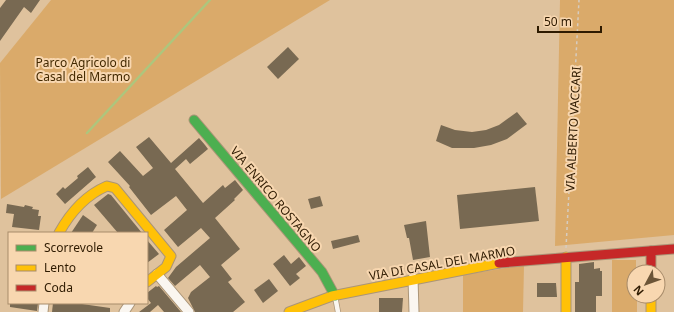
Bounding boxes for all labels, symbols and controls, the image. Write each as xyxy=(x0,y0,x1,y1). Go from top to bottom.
scale bar xyxy=(538,8,601,34)
text: 50 m xyxy=(544,13,572,30)
park label: Parco Agricolo di Casal del Marmo xyxy=(36,54,130,85)
street label: VIA ALBERTO VACCARI xyxy=(561,66,585,192)
street label: VIA ENRICO ROSTAGNO xyxy=(227,143,325,255)
legend xyxy=(8,232,148,304)
text: Scorrevole xyxy=(44,239,103,256)
street label: VIA DI CASAL DEL MARMO xyxy=(368,242,516,284)
text: Lento xyxy=(44,259,76,276)
north arrow xyxy=(626,264,666,304)
text: Coda xyxy=(44,279,73,296)
text: N xyxy=(629,283,647,299)

